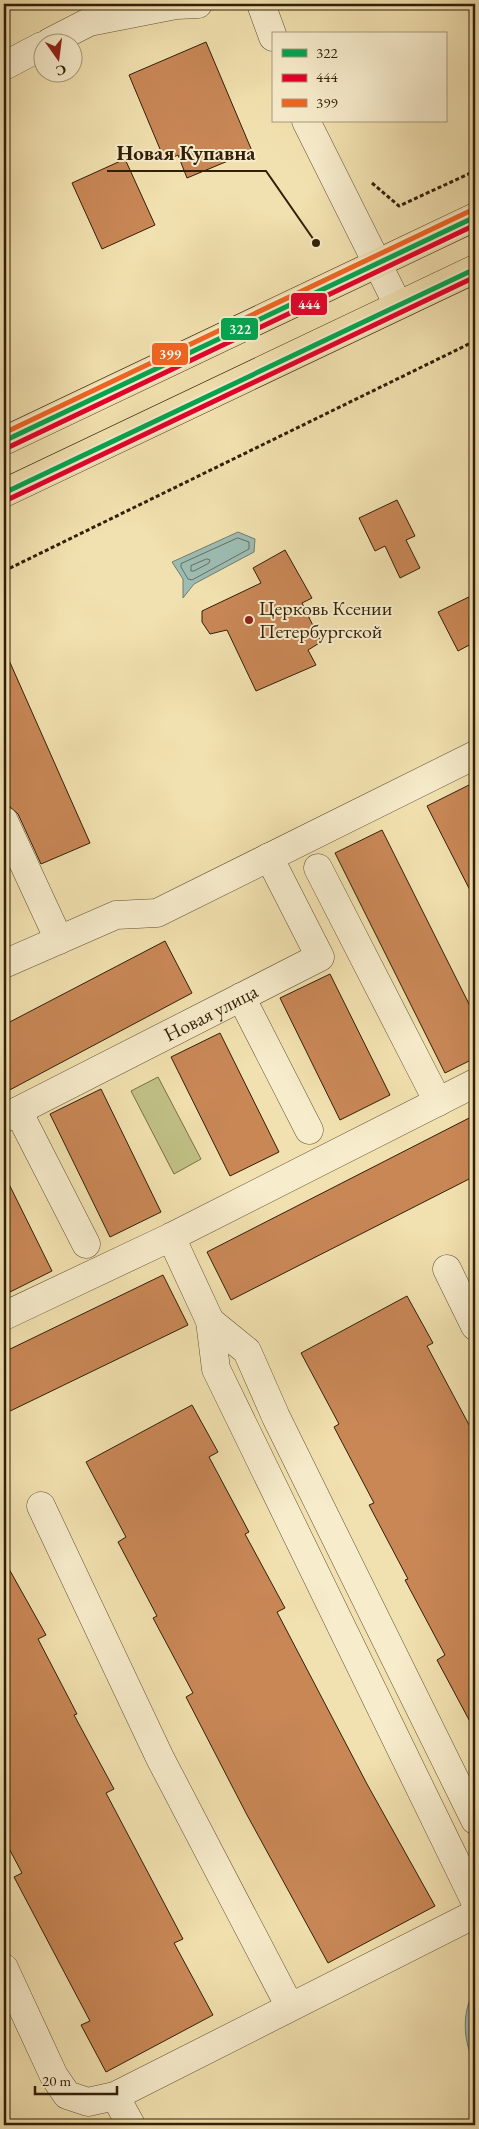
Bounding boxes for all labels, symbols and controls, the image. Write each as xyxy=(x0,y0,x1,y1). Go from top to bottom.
north arrow xyxy=(32,32,82,82)
legend xyxy=(272,32,446,122)
text: 322 xyxy=(316,43,338,62)
text: С xyxy=(54,61,68,81)
text: 444 xyxy=(316,67,338,86)
text: 399 xyxy=(316,93,338,112)
callout: Новая Купавна xyxy=(107,135,266,171)
text: Новая Купавна xyxy=(116,139,256,166)
line badge: 444 xyxy=(290,292,328,316)
text: 444 xyxy=(298,295,321,313)
line badge: 322 xyxy=(220,317,259,341)
text: 322 xyxy=(229,320,252,338)
line badge: 399 xyxy=(151,342,189,366)
text: 399 xyxy=(159,345,182,363)
place label: Церковь Ксении Петербургской xyxy=(259,595,393,644)
marker: Церковь Ксении Петербургской xyxy=(243,614,255,626)
street label: Новая улица xyxy=(159,978,262,1047)
scale bar xyxy=(35,2064,118,2096)
text: 20 m xyxy=(42,2071,71,2090)

